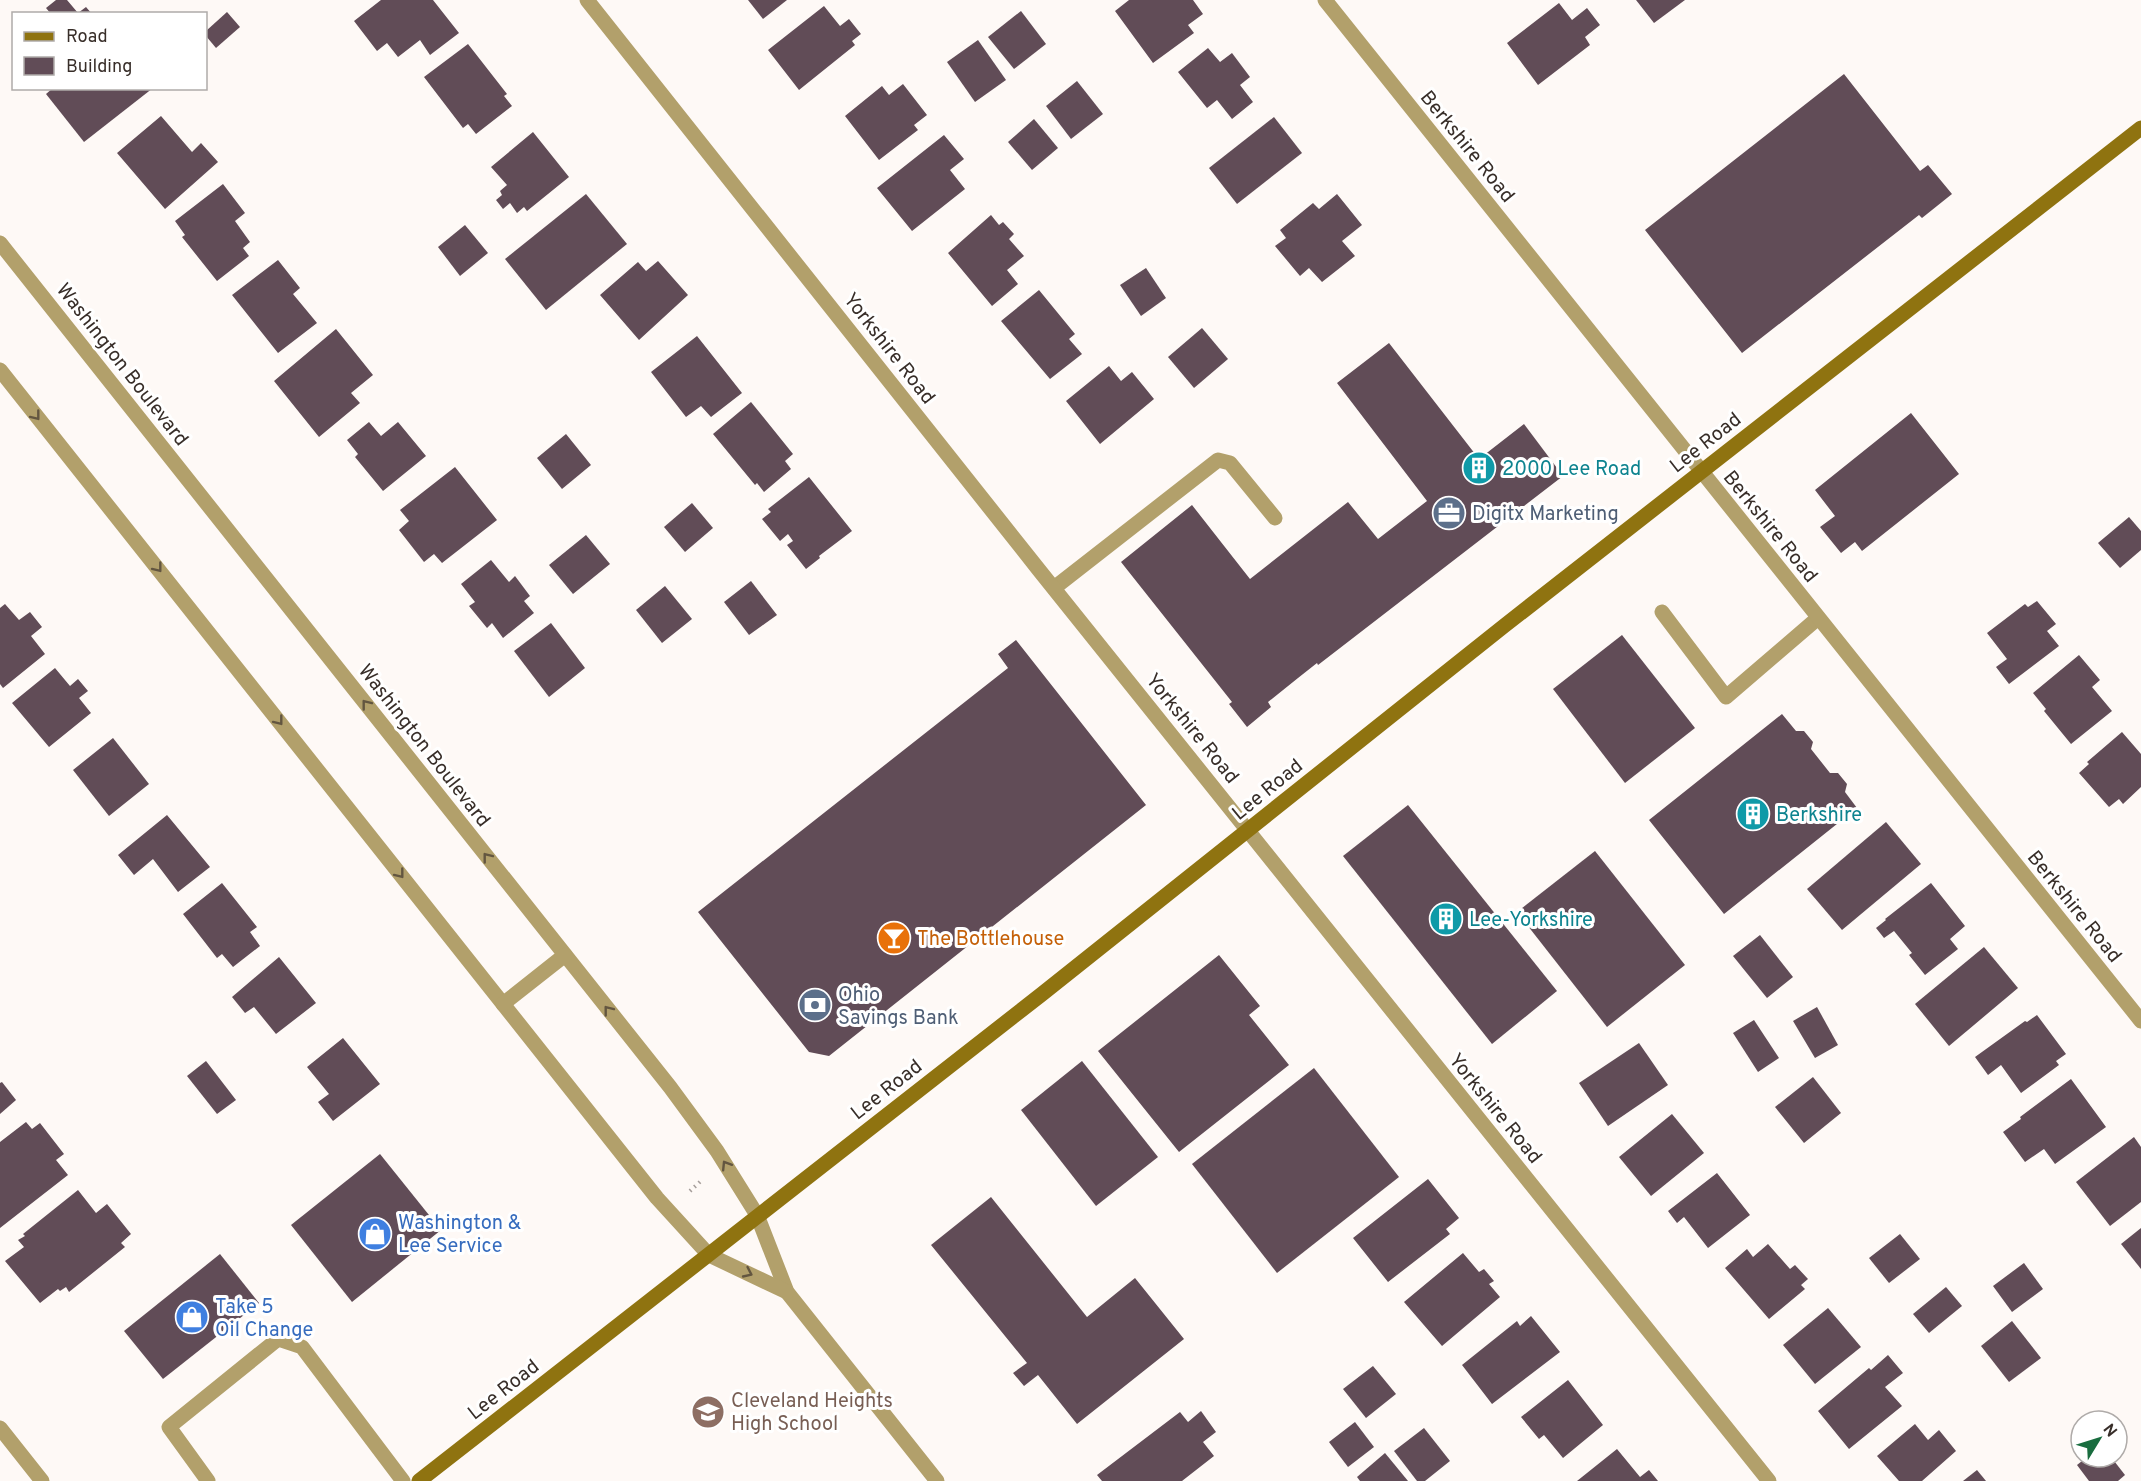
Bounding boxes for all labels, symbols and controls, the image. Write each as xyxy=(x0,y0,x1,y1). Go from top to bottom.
legend xyxy=(12,12,207,90)
text: Road xyxy=(66,26,108,49)
text: Building xyxy=(66,56,132,79)
street label: Berkshire Road xyxy=(1413,86,1520,209)
street label: Washington Boulevard xyxy=(50,278,193,452)
street label: Yorkshire Road xyxy=(837,288,940,410)
street label: Lee Road xyxy=(1665,407,1747,480)
one-way arrow xyxy=(29,409,40,420)
building icon: 2000 Lee Road xyxy=(1461,450,1497,486)
place label: 2000 Lee Road xyxy=(1502,457,1641,483)
street label: Berkshire Road xyxy=(1716,466,1823,589)
office icon: Digitx Marketing xyxy=(1431,495,1467,531)
place label: Digitx Marketing xyxy=(1472,502,1619,528)
one-way arrow xyxy=(150,562,161,573)
street label: Washington Boulevard xyxy=(352,659,495,833)
street label: Yorkshire Road xyxy=(1139,669,1244,790)
one-way arrow xyxy=(362,700,373,711)
one-way arrow xyxy=(271,714,282,725)
street label: Lee Road xyxy=(1227,754,1309,827)
building icon: Berkshire xyxy=(1735,796,1771,832)
place label: Berkshire xyxy=(1776,803,1862,829)
street label: Berkshire Road xyxy=(2020,846,2127,969)
one-way arrow xyxy=(484,853,495,864)
one-way arrow xyxy=(393,867,404,878)
building icon: Lee-Yorkshire xyxy=(1428,901,1464,937)
place label: Lee-Yorkshire xyxy=(1469,908,1593,934)
bar icon: The Bottlehouse xyxy=(876,920,912,956)
place label: The Bottlehouse xyxy=(917,927,1064,953)
place label: Ohio Savings Bank xyxy=(838,983,959,1032)
bank icon: Ohio Savings Bank xyxy=(797,987,833,1023)
one-way arrow xyxy=(605,1006,616,1017)
street label: Yorkshire Road xyxy=(1442,1049,1547,1170)
street label: Lee Road xyxy=(846,1054,928,1127)
one-way arrow xyxy=(722,1161,734,1171)
place label: Washington & Lee Service xyxy=(398,1211,522,1260)
shop icon: Washington & Lee Service xyxy=(357,1216,393,1252)
one-way arrow xyxy=(741,1266,752,1278)
place label: Take 5 Oil Change xyxy=(215,1295,313,1344)
shop icon: Take 5 Oil Change xyxy=(174,1299,210,1335)
street label: Lee Road xyxy=(463,1354,545,1427)
place label: Cleveland Heights High School xyxy=(731,1389,893,1438)
school or university icon: Cleveland Heights High School xyxy=(690,1394,726,1430)
north arrow xyxy=(2069,1409,2129,1469)
text: N xyxy=(2098,1420,2121,1442)

